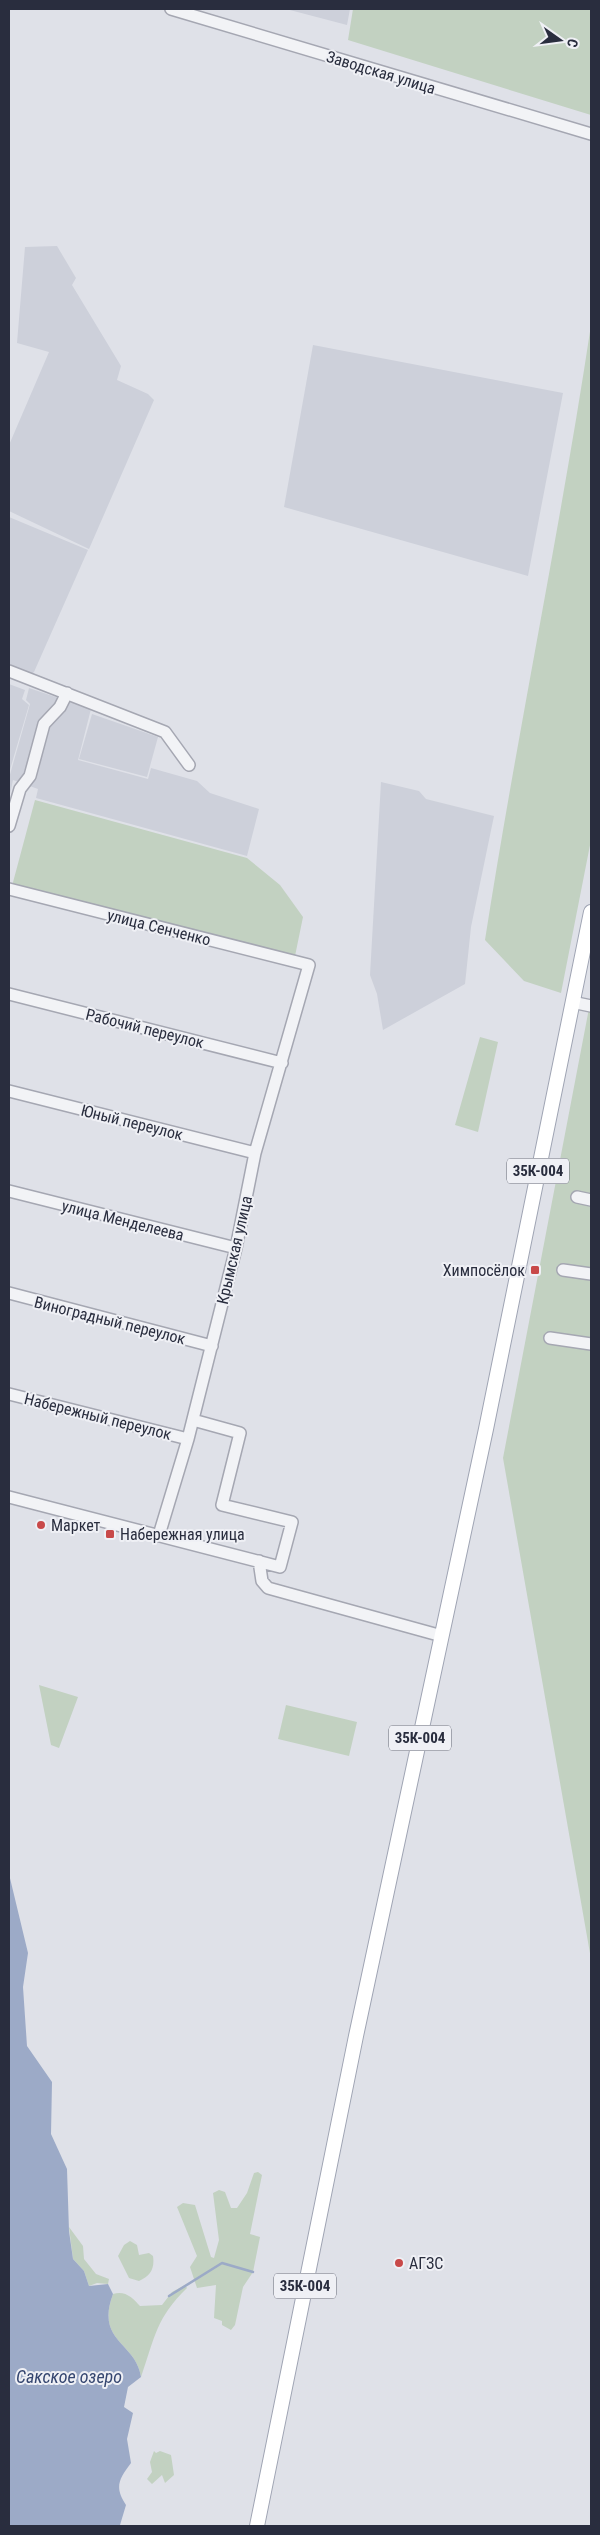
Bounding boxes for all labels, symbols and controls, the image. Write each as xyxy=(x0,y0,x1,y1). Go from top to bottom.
north arrow xyxy=(535,15,585,65)
text: С xyxy=(564,37,581,49)
street label: Заводская улица xyxy=(324,47,438,98)
street label: улица Сенченко xyxy=(105,905,213,950)
street label: Рабочий переулок xyxy=(84,1005,206,1052)
street label: Юный переулок xyxy=(79,1101,185,1144)
road number: 35К-004 xyxy=(507,1158,569,1184)
street label: Крымская улица xyxy=(213,1194,256,1306)
street label: улица Менделеева xyxy=(60,1196,186,1245)
place label: Химпосёлок xyxy=(443,1261,525,1280)
marker: Химпосёлок xyxy=(529,1264,541,1276)
street label: Виноградный переулок xyxy=(32,1293,188,1349)
street label: Набережный переулок xyxy=(22,1389,174,1444)
place label: Маркет xyxy=(51,1516,101,1535)
marker: Маркет xyxy=(35,1519,47,1531)
place label: Набережная улица xyxy=(120,1525,245,1544)
marker: Набережная улица xyxy=(104,1528,116,1540)
road number: 35К-004 xyxy=(389,1726,451,1750)
place label: АГЗС xyxy=(409,2254,443,2273)
marker: АГЗС xyxy=(393,2257,405,2269)
road number: 35К-004 xyxy=(274,2274,336,2298)
water label: Сакское озеро xyxy=(16,2366,122,2387)

